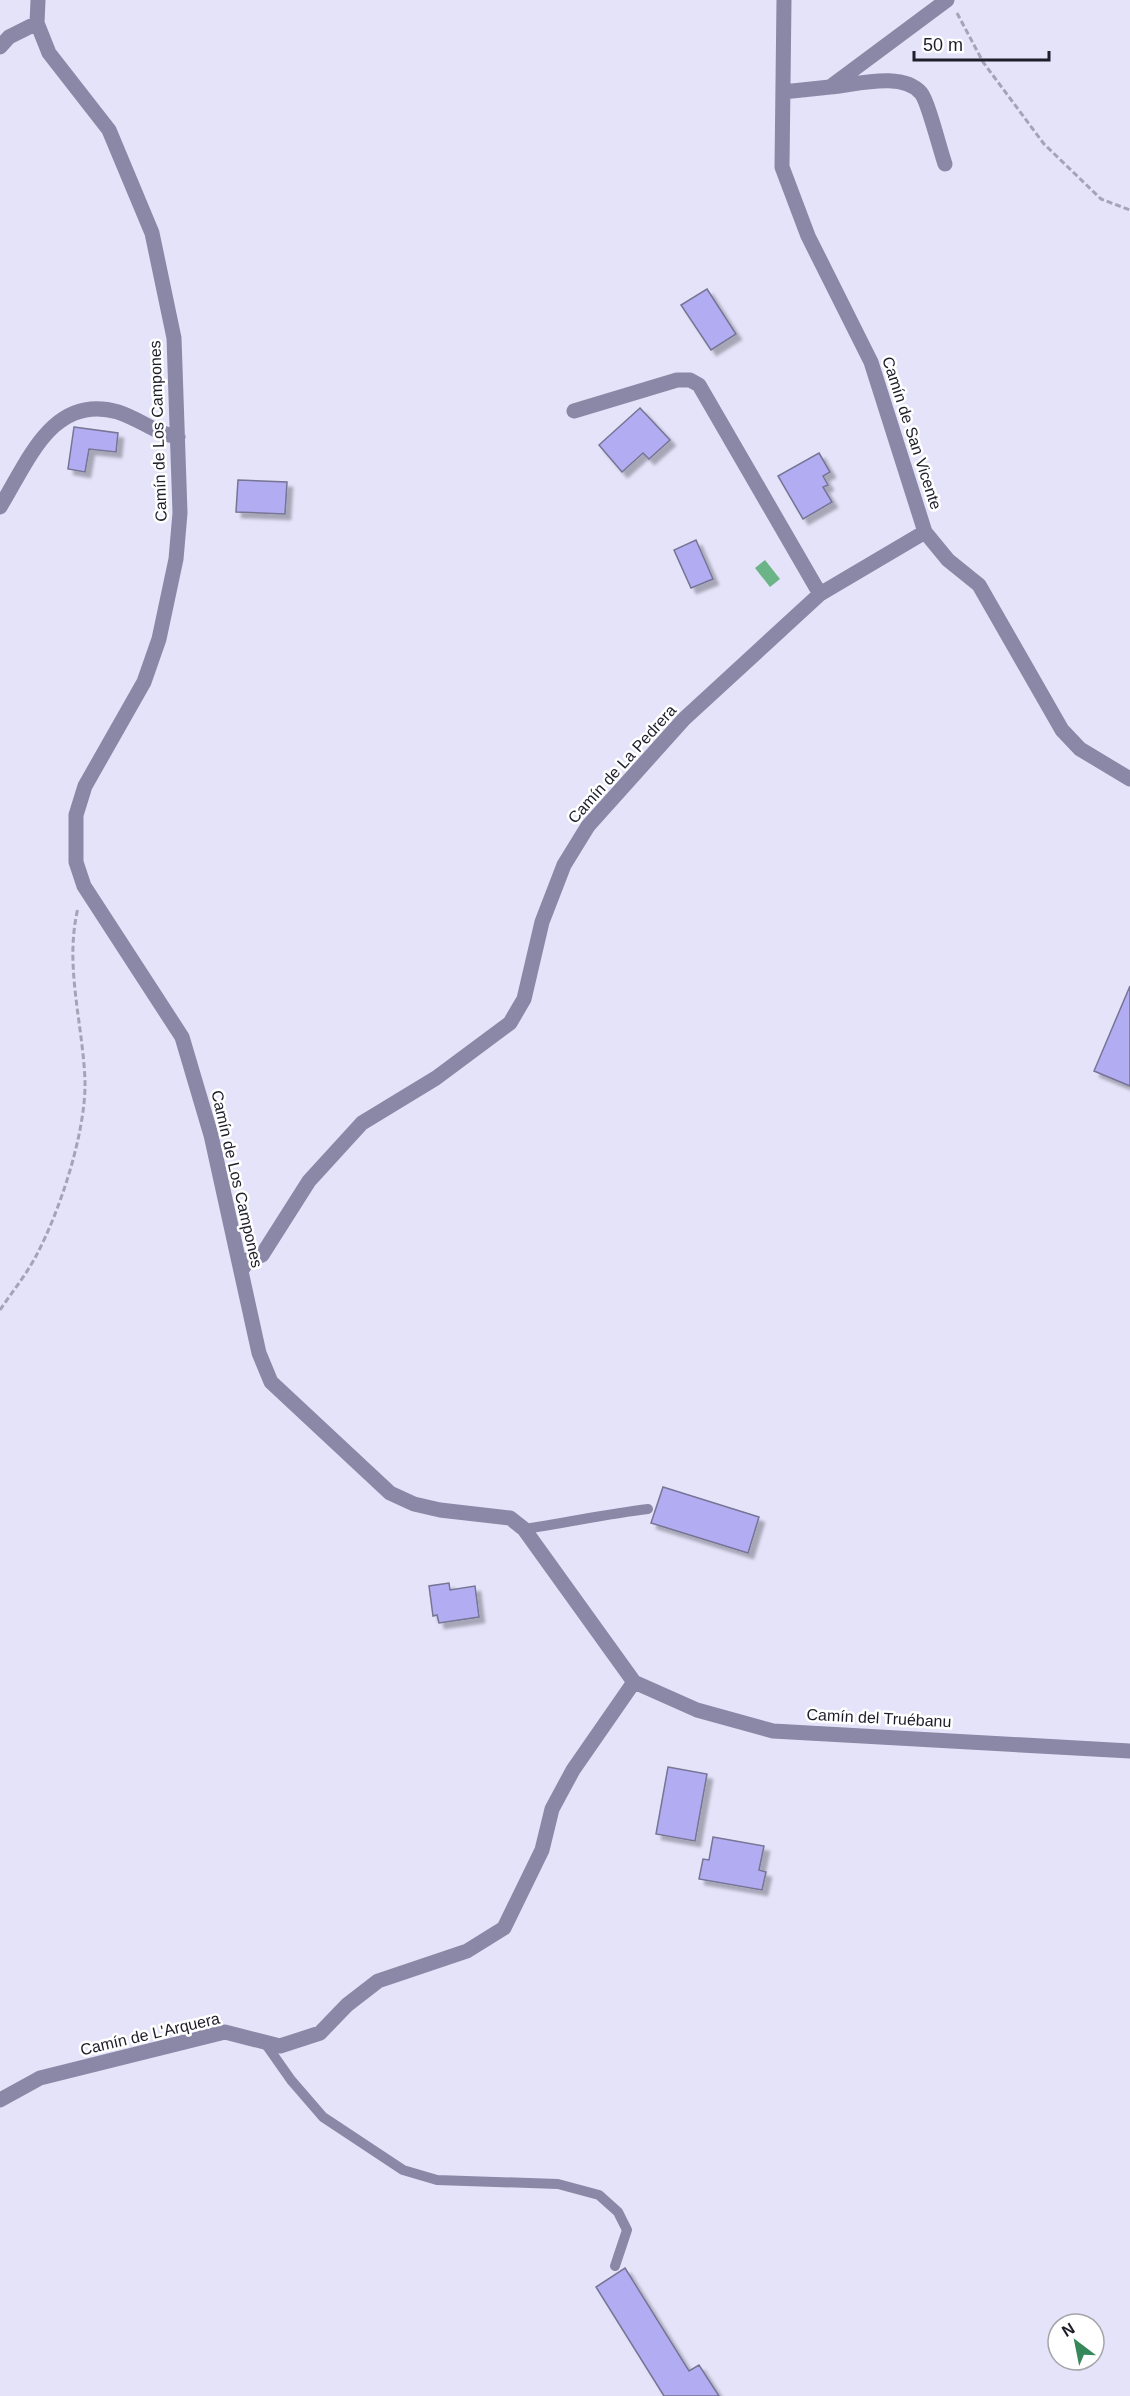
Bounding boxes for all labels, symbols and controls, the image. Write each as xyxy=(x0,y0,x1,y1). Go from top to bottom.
scale bar xyxy=(914,24,1049,62)
text: 50 m xyxy=(923,35,963,55)
street label: Camín de Los Campones xyxy=(146,340,170,522)
street label: Camín de San Vicente xyxy=(879,354,945,512)
street label: Camín de La Pedrera xyxy=(565,701,680,827)
street label: Camín de Los Campones xyxy=(208,1089,266,1269)
street label: Camín del Truébanu xyxy=(806,1706,952,1730)
street label: Camín de L'Arquera xyxy=(79,2010,222,2058)
north arrow xyxy=(1046,2312,1106,2372)
text: N xyxy=(1059,2319,1078,2340)

